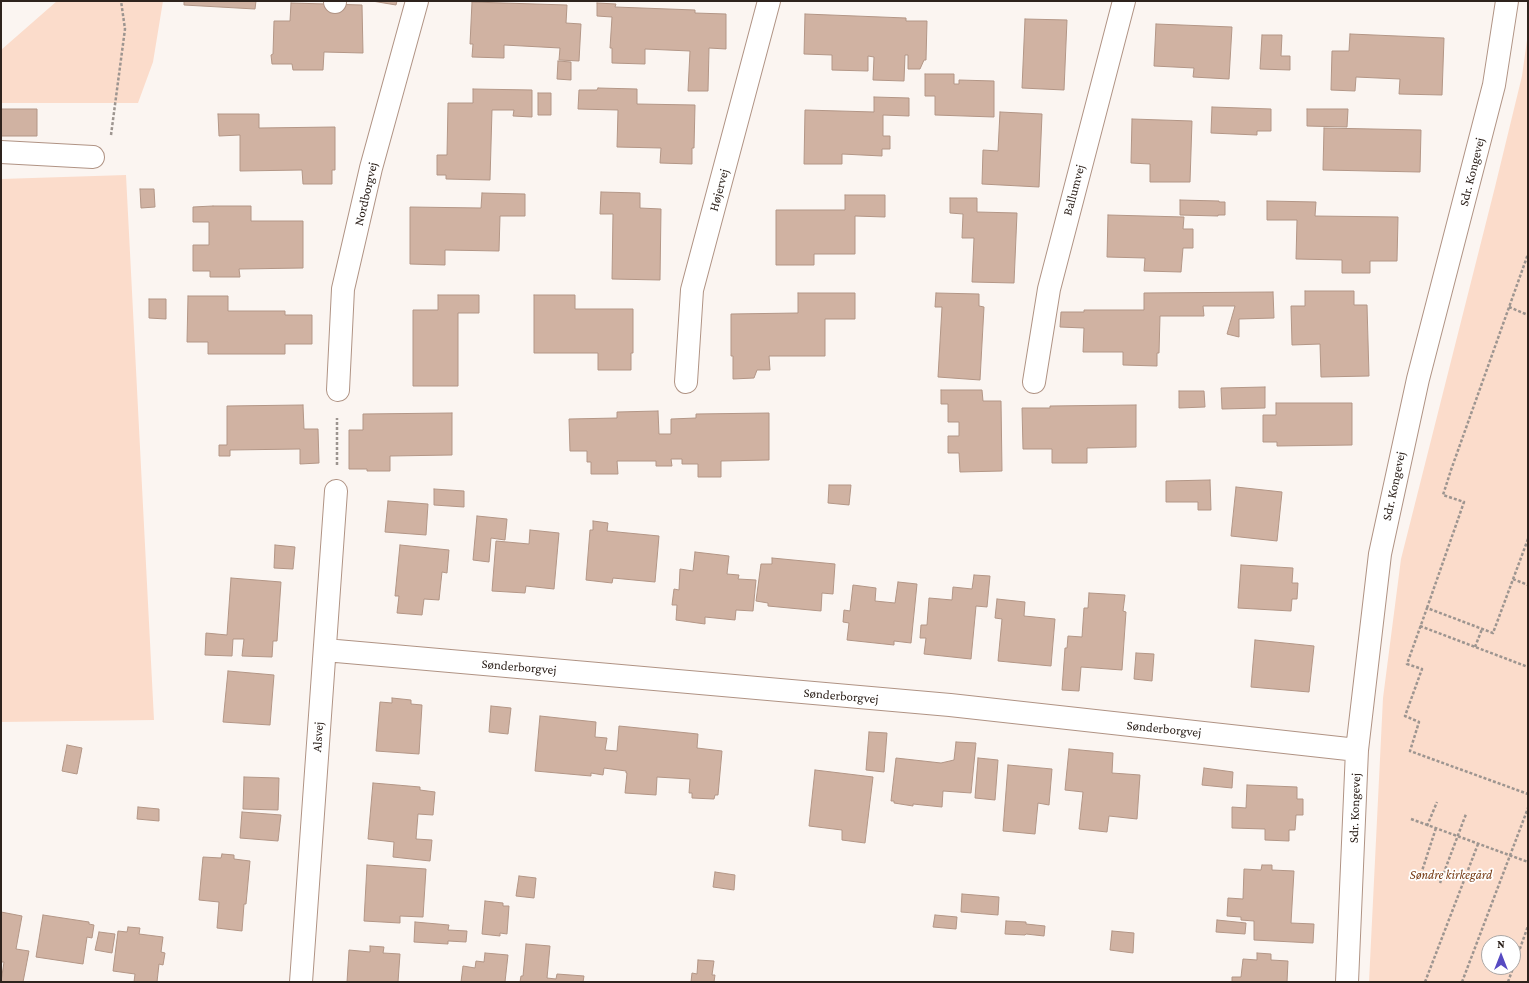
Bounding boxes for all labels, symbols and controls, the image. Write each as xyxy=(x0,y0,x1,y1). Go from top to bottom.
street label: Sdr. Kongevej xyxy=(1456,136,1488,208)
street label: Nordborgvej xyxy=(351,161,381,227)
street label: Ballumvej xyxy=(1060,163,1088,217)
street label: Højervej xyxy=(706,167,732,213)
street label: Sdr. Kongevej xyxy=(1379,450,1409,522)
street label: Sønderborgvej xyxy=(481,656,557,678)
street label: Sønderborgvej xyxy=(803,685,879,707)
street label: Sønderborgvej xyxy=(1126,717,1202,741)
street label: Alsvej xyxy=(309,721,327,753)
street label: Sdr. Kongevej xyxy=(1346,773,1364,843)
park label: Søndre kirkegård xyxy=(1410,867,1492,883)
north arrow xyxy=(1481,935,1521,975)
text: N xyxy=(1497,938,1505,950)

